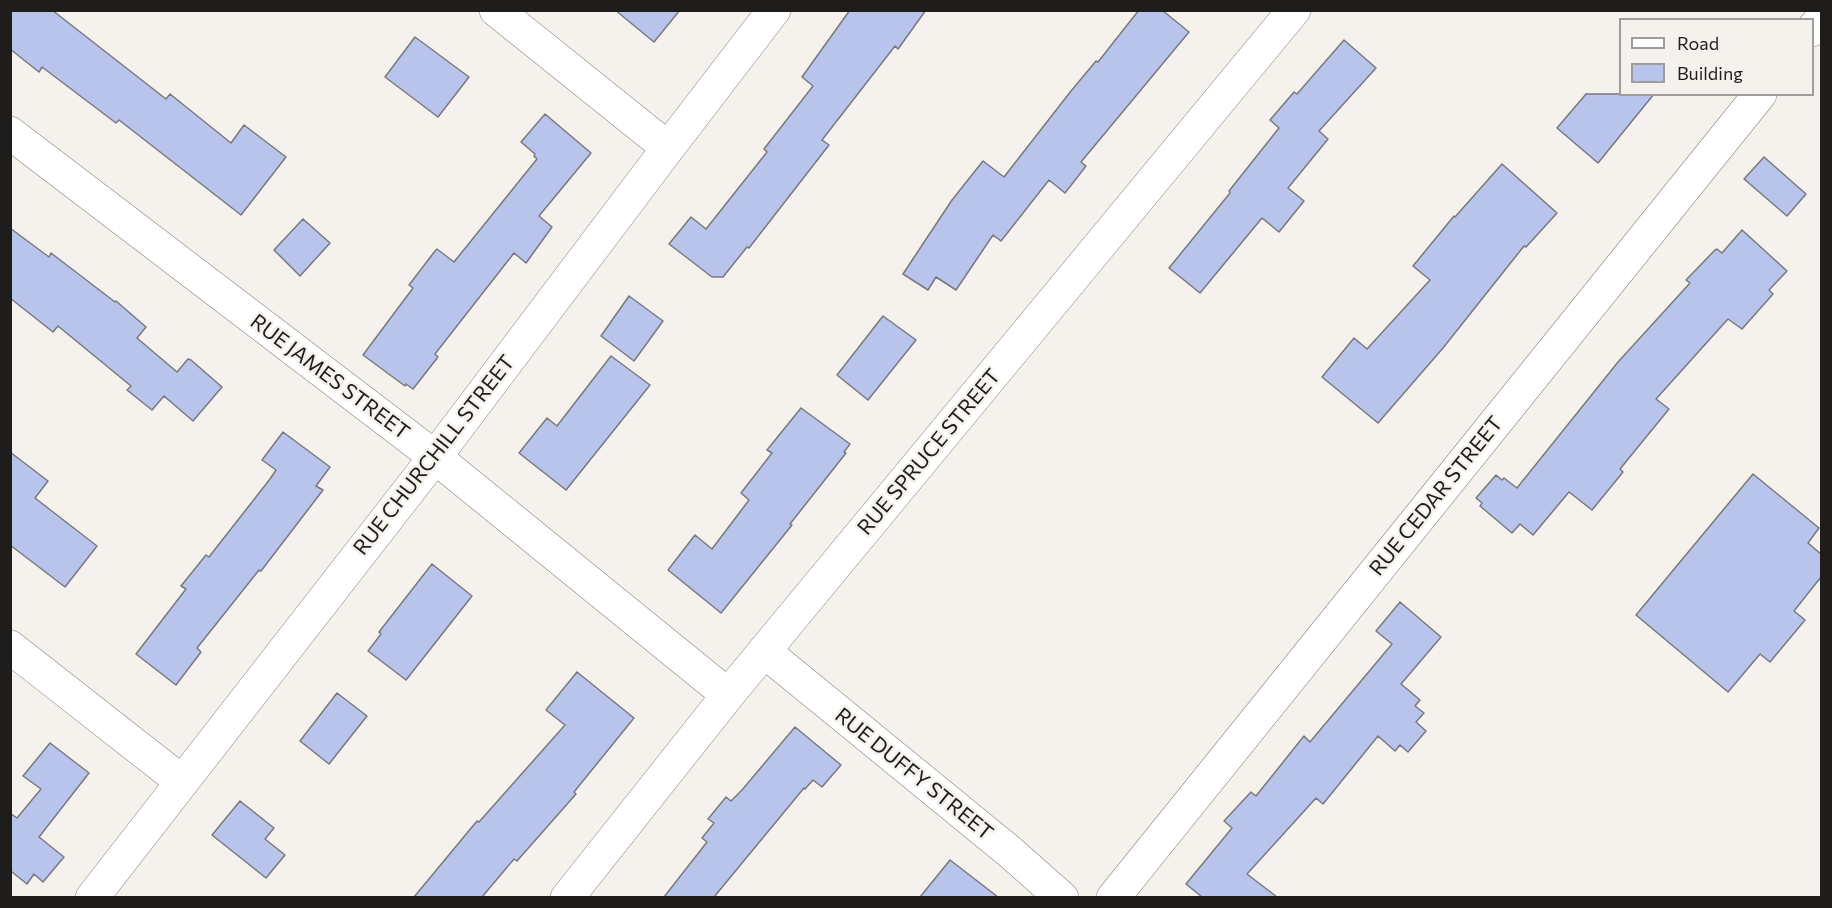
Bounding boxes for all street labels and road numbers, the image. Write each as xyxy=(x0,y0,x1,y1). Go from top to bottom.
street label: RUE JAMES STREET xyxy=(245,309,415,445)
street label: RUE CHURCHILL STREET xyxy=(348,350,520,560)
street label: RUE SPRUCE STREET xyxy=(852,364,1006,540)
street label: RUE CEDAR STREET xyxy=(1364,411,1508,581)
street label: RUE DUFFY STREET xyxy=(830,703,998,845)

